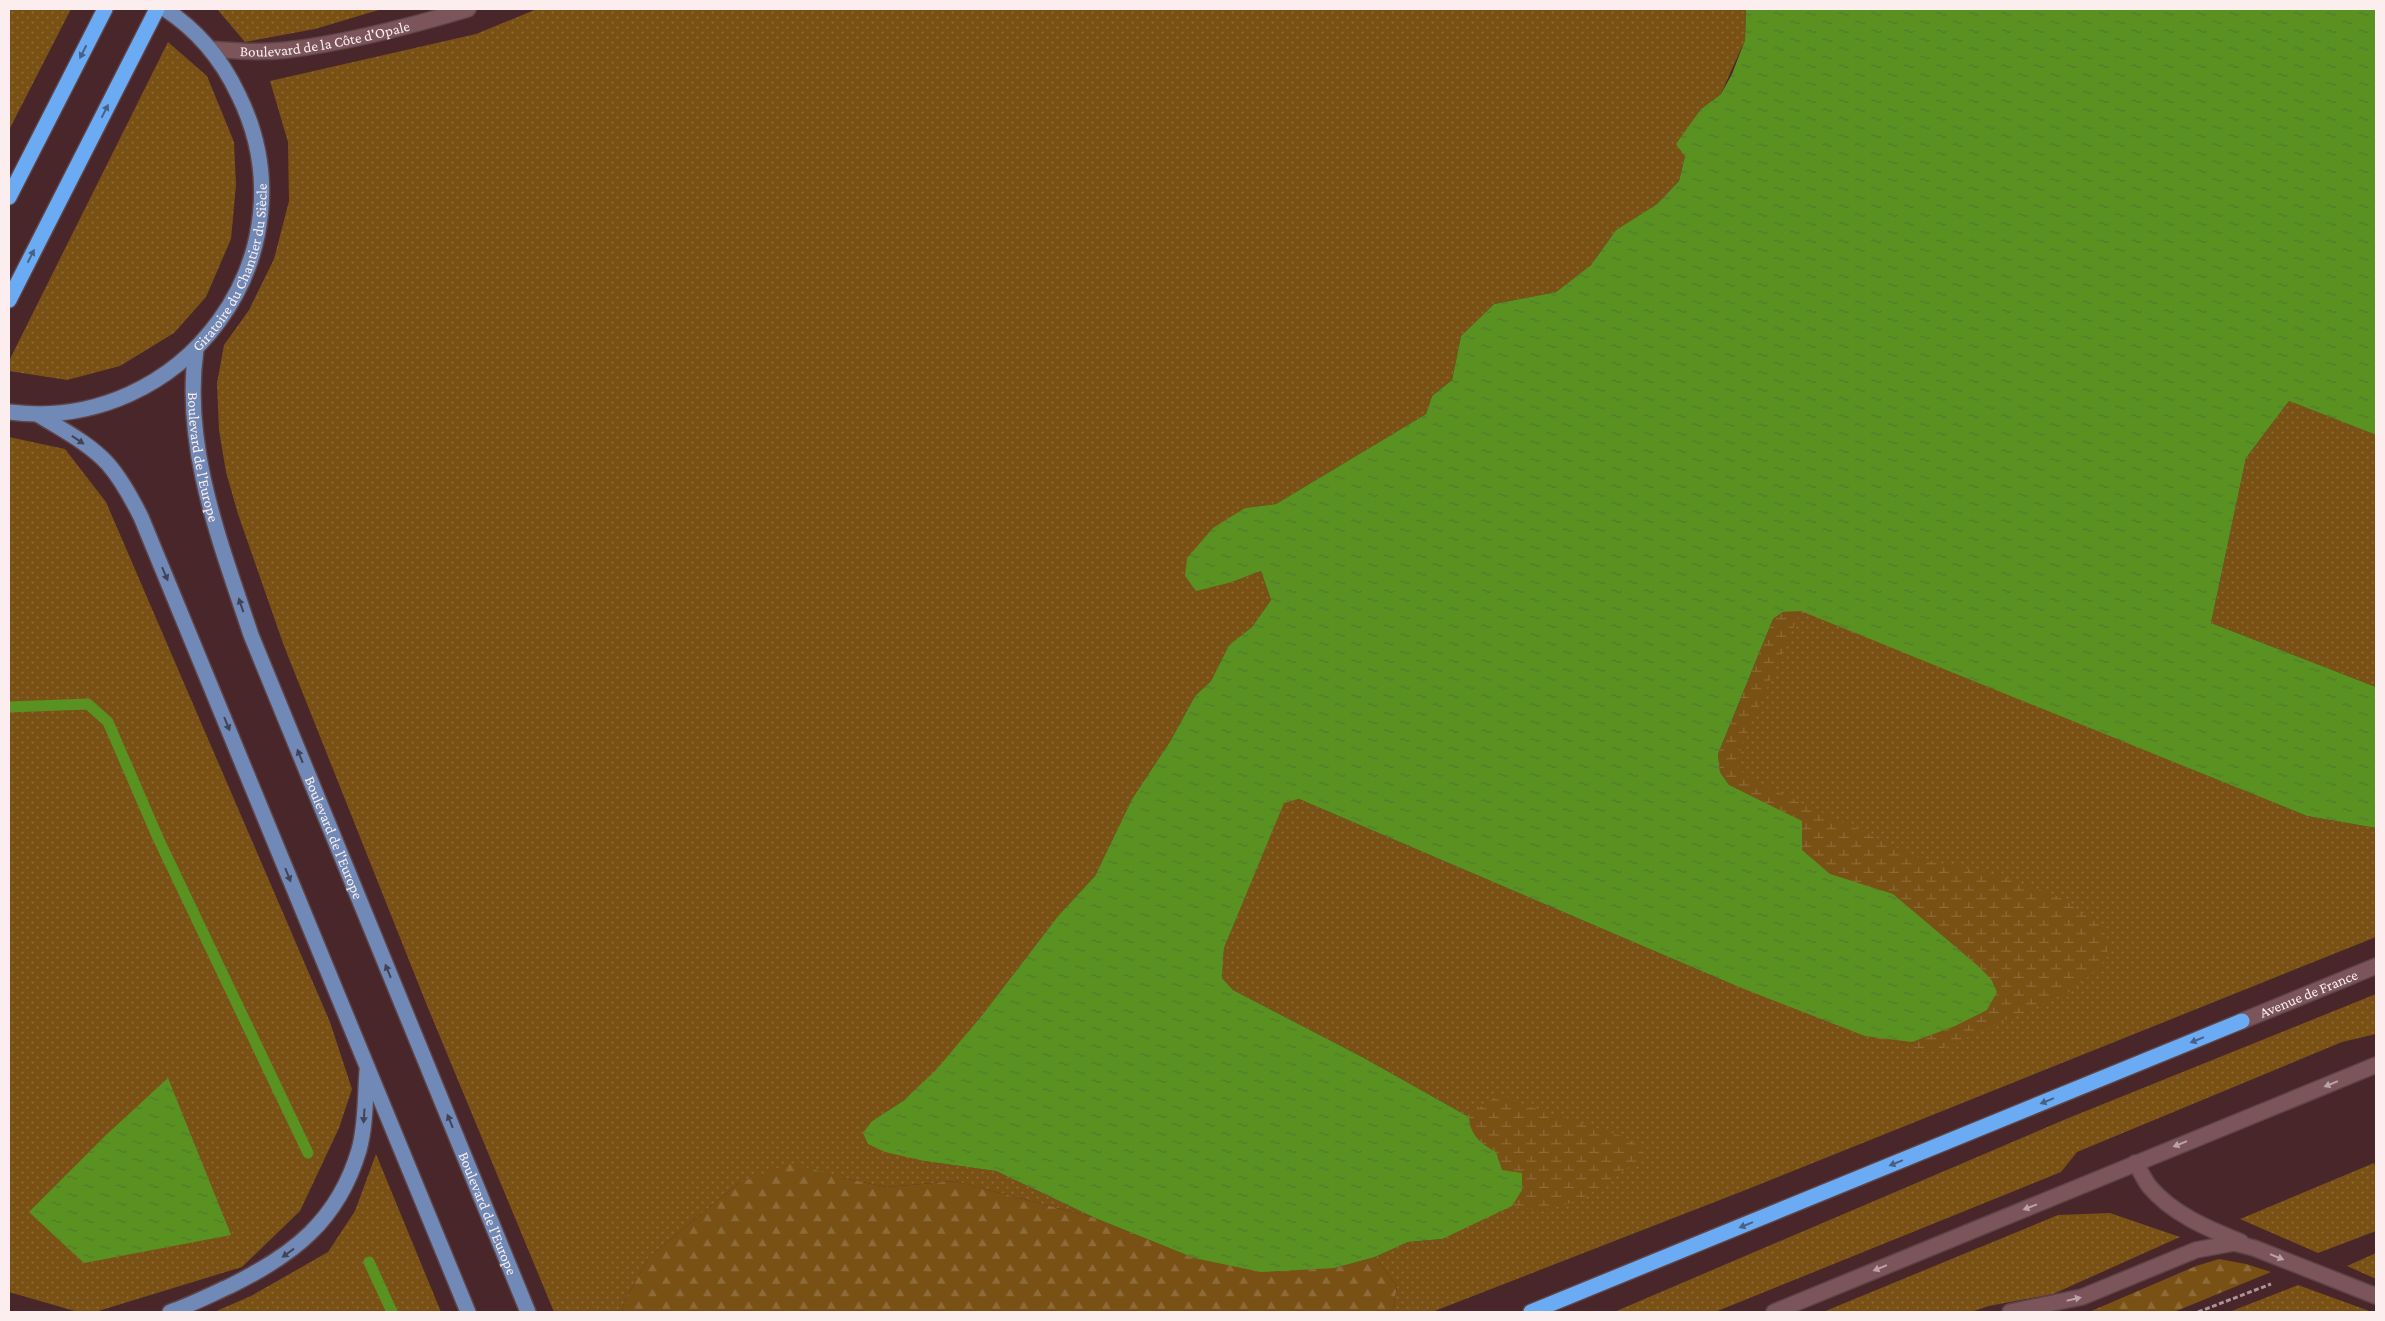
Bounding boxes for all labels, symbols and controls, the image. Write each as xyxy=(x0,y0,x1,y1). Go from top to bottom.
street label: Boulevard de la Côte d'Opale xyxy=(240,18,412,60)
one-way arrow xyxy=(79,45,87,59)
one-way arrow xyxy=(101,104,109,119)
street label: Giratoire du Chantier du Siècle xyxy=(189,183,270,354)
one-way arrow xyxy=(27,249,35,263)
street label: Boulevard de l'Europe xyxy=(185,392,222,524)
one-way arrow xyxy=(72,435,85,445)
one-way arrow xyxy=(162,567,170,581)
one-way arrow xyxy=(237,597,244,612)
one-way arrow xyxy=(223,717,231,732)
one-way arrow xyxy=(295,749,303,763)
street label: Boulevard de l'Europe xyxy=(302,774,366,902)
one-way arrow xyxy=(285,867,293,882)
one-way arrow xyxy=(384,963,392,978)
street label: Avenue de France xyxy=(2257,966,2360,1021)
one-way arrow xyxy=(2190,1036,2204,1044)
one-way arrow xyxy=(2324,1080,2338,1088)
one-way arrow xyxy=(2039,1098,2054,1106)
one-way arrow xyxy=(360,1108,368,1124)
one-way arrow xyxy=(445,1114,453,1129)
one-way arrow xyxy=(2173,1141,2187,1149)
street label: Boulevard de l'Europe xyxy=(455,1150,520,1278)
one-way arrow xyxy=(1888,1159,1903,1167)
one-way arrow xyxy=(2023,1203,2037,1211)
one-way arrow xyxy=(1739,1221,1753,1229)
one-way arrow xyxy=(281,1248,295,1258)
one-way arrow xyxy=(2270,1253,2285,1261)
one-way arrow xyxy=(1873,1265,1887,1273)
one-way arrow xyxy=(2067,1294,2083,1302)

